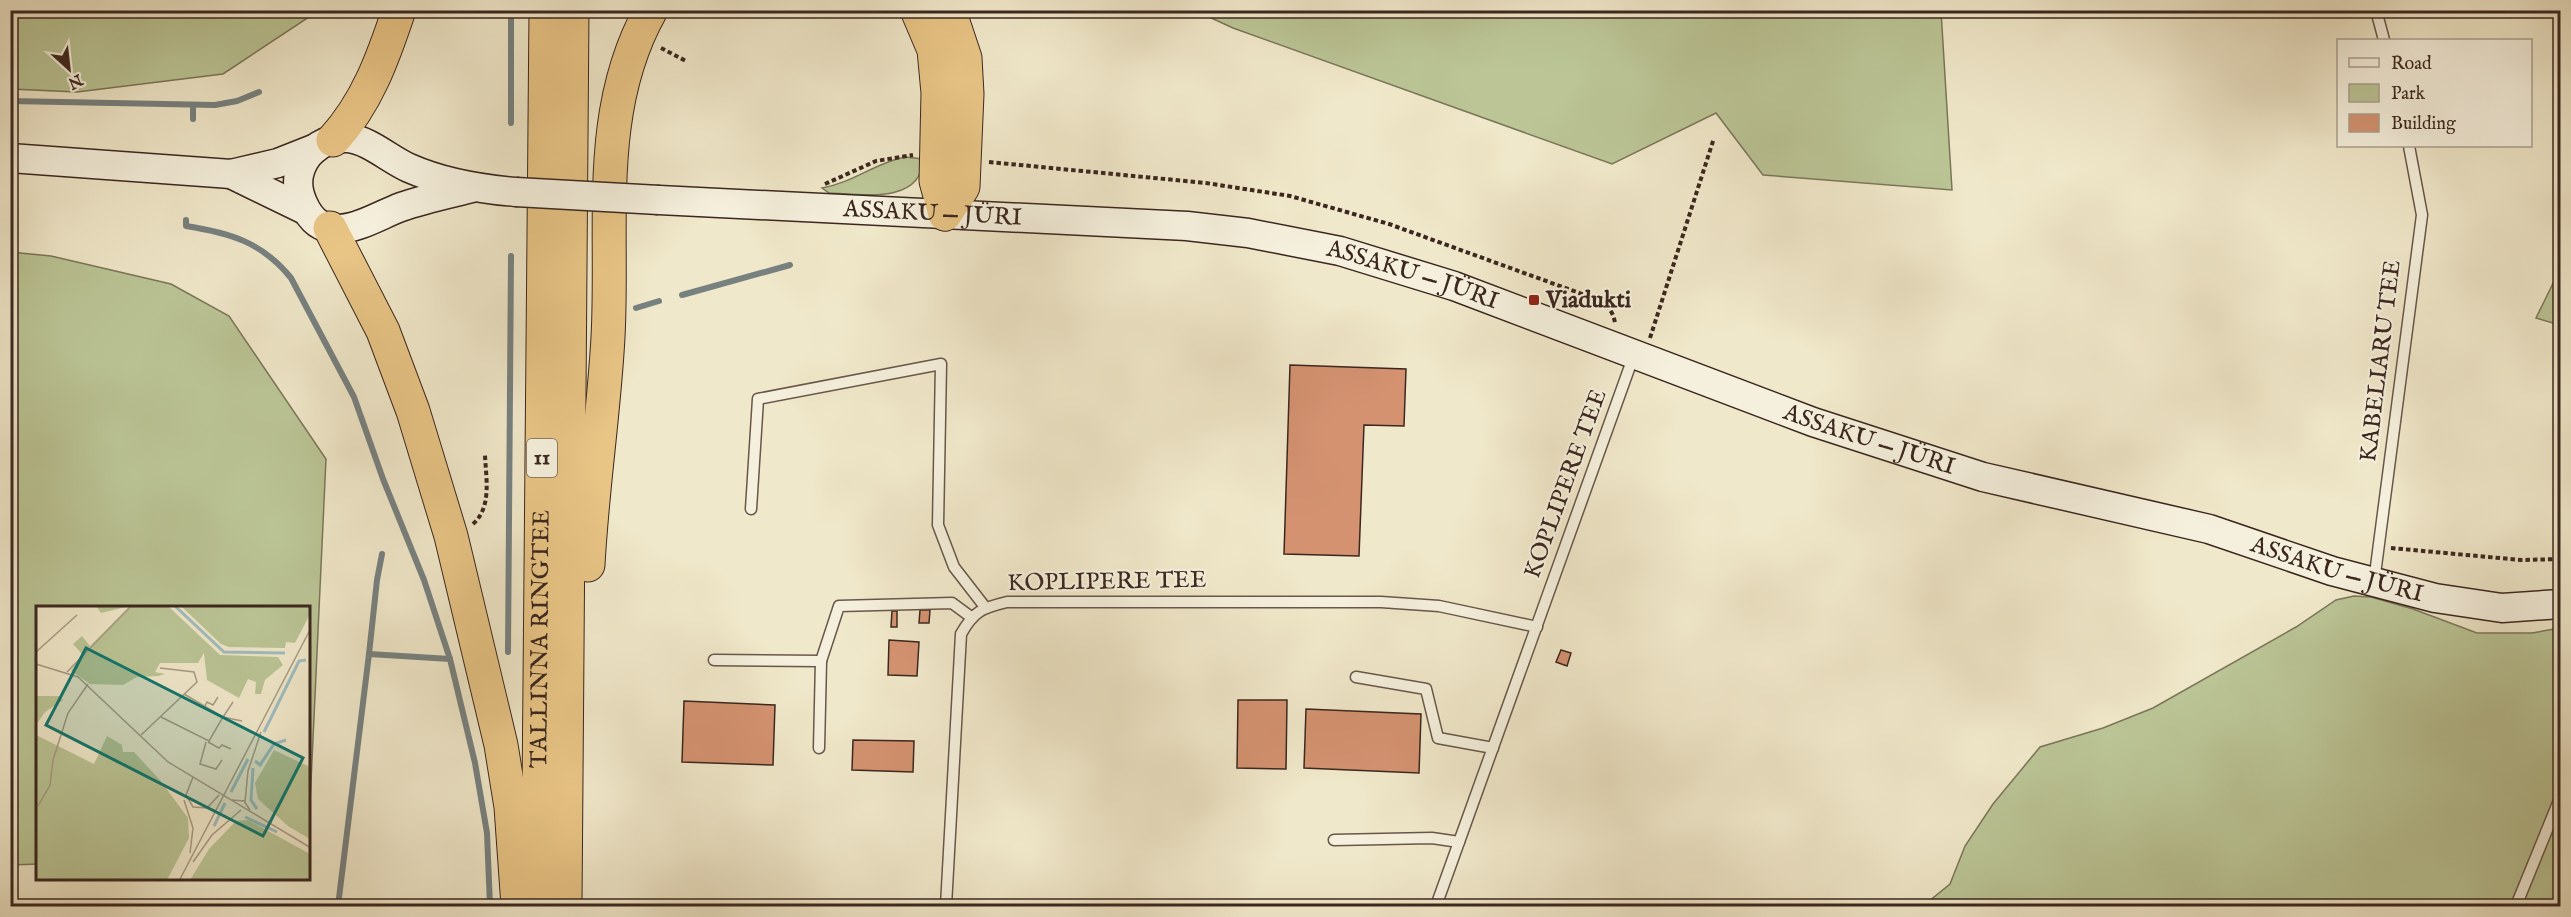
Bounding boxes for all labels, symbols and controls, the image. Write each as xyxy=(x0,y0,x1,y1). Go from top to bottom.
north arrow xyxy=(39,39,99,99)
legend xyxy=(2337,39,2532,147)
text: Road xyxy=(2391,53,2432,76)
text: N xyxy=(64,68,87,93)
text: Park xyxy=(2391,83,2426,106)
text: Building xyxy=(2391,113,2456,136)
street label: ASSAKU — JÜRI xyxy=(842,194,1023,233)
street label: ASSAKU — JÜRI xyxy=(1323,233,1503,317)
street label: KABELIARU TEE xyxy=(2353,258,2409,464)
place label: Viadukti xyxy=(1545,285,1632,316)
marker: Viadukti xyxy=(1527,293,1541,307)
street label: KOPLIPERE TEE xyxy=(1517,385,1615,583)
street label: ASSAKU — JÜRI xyxy=(1778,396,1959,482)
road number: 11 xyxy=(527,439,557,477)
street label: TALLINNA RINGTEE xyxy=(524,510,557,768)
street label: ASSAKU — JÜRI xyxy=(2246,529,2427,610)
street label: KOPLIPERE TEE xyxy=(1007,565,1207,599)
inset map xyxy=(36,606,310,881)

